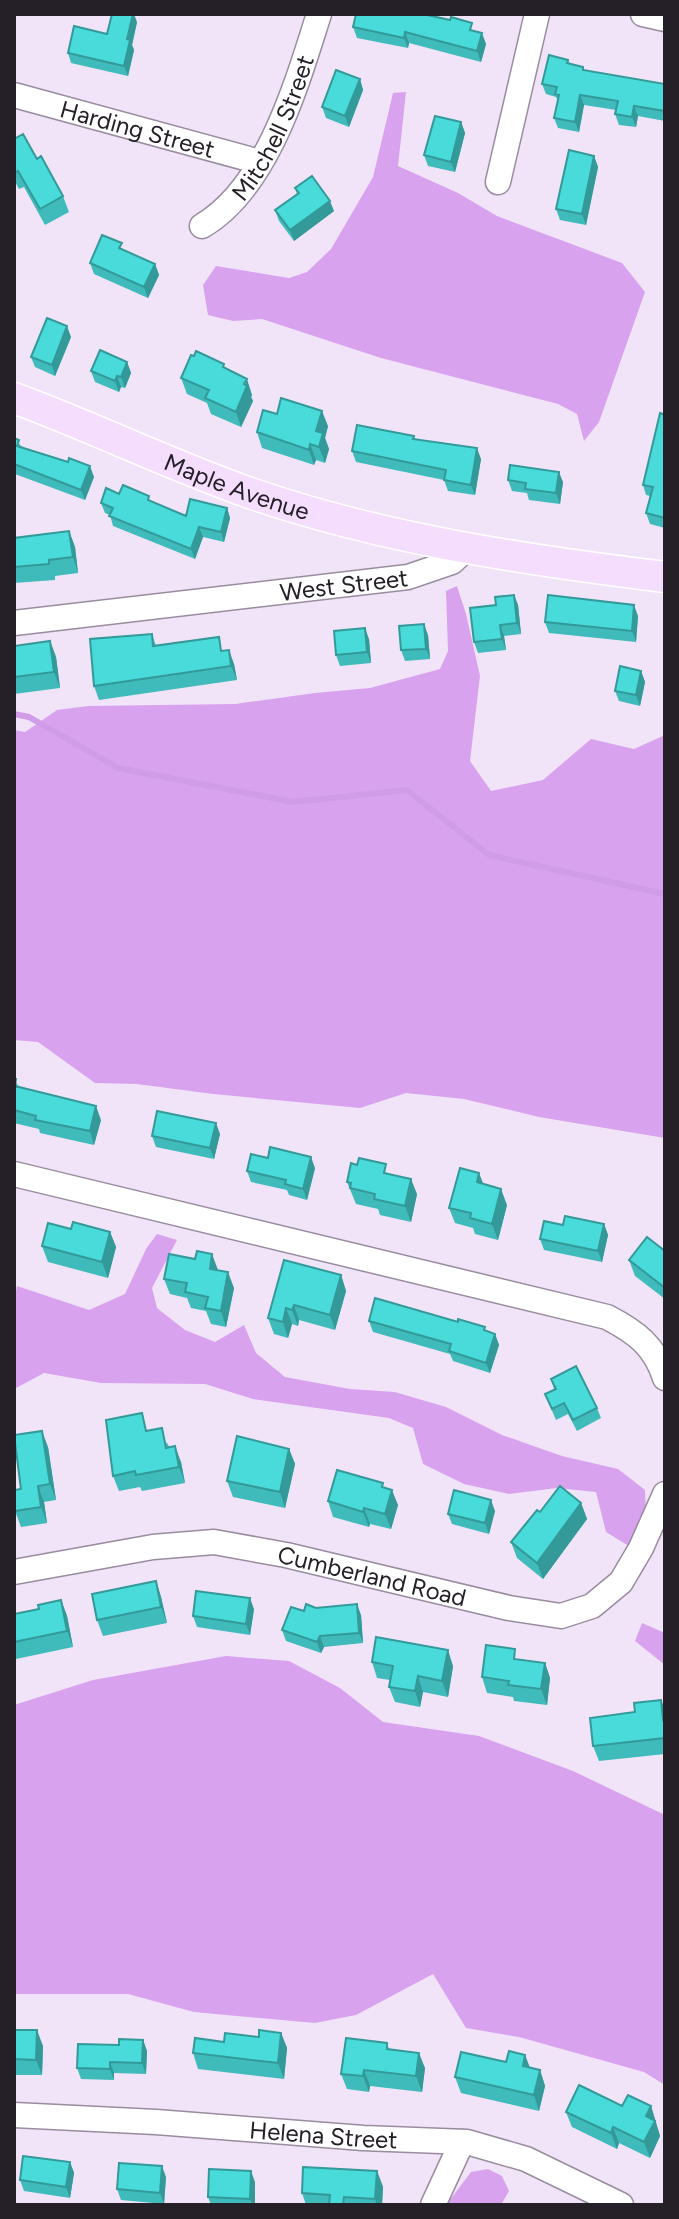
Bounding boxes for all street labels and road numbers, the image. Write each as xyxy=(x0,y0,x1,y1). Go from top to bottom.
street label: Mitchell Street xyxy=(225,51,319,206)
street label: Harding Street xyxy=(57,94,218,163)
street label: Maple Avenue xyxy=(160,447,313,526)
street label: West Street xyxy=(278,563,409,606)
street label: Cumberland Road xyxy=(275,1539,469,1612)
street label: Helena Street xyxy=(248,2115,398,2154)

